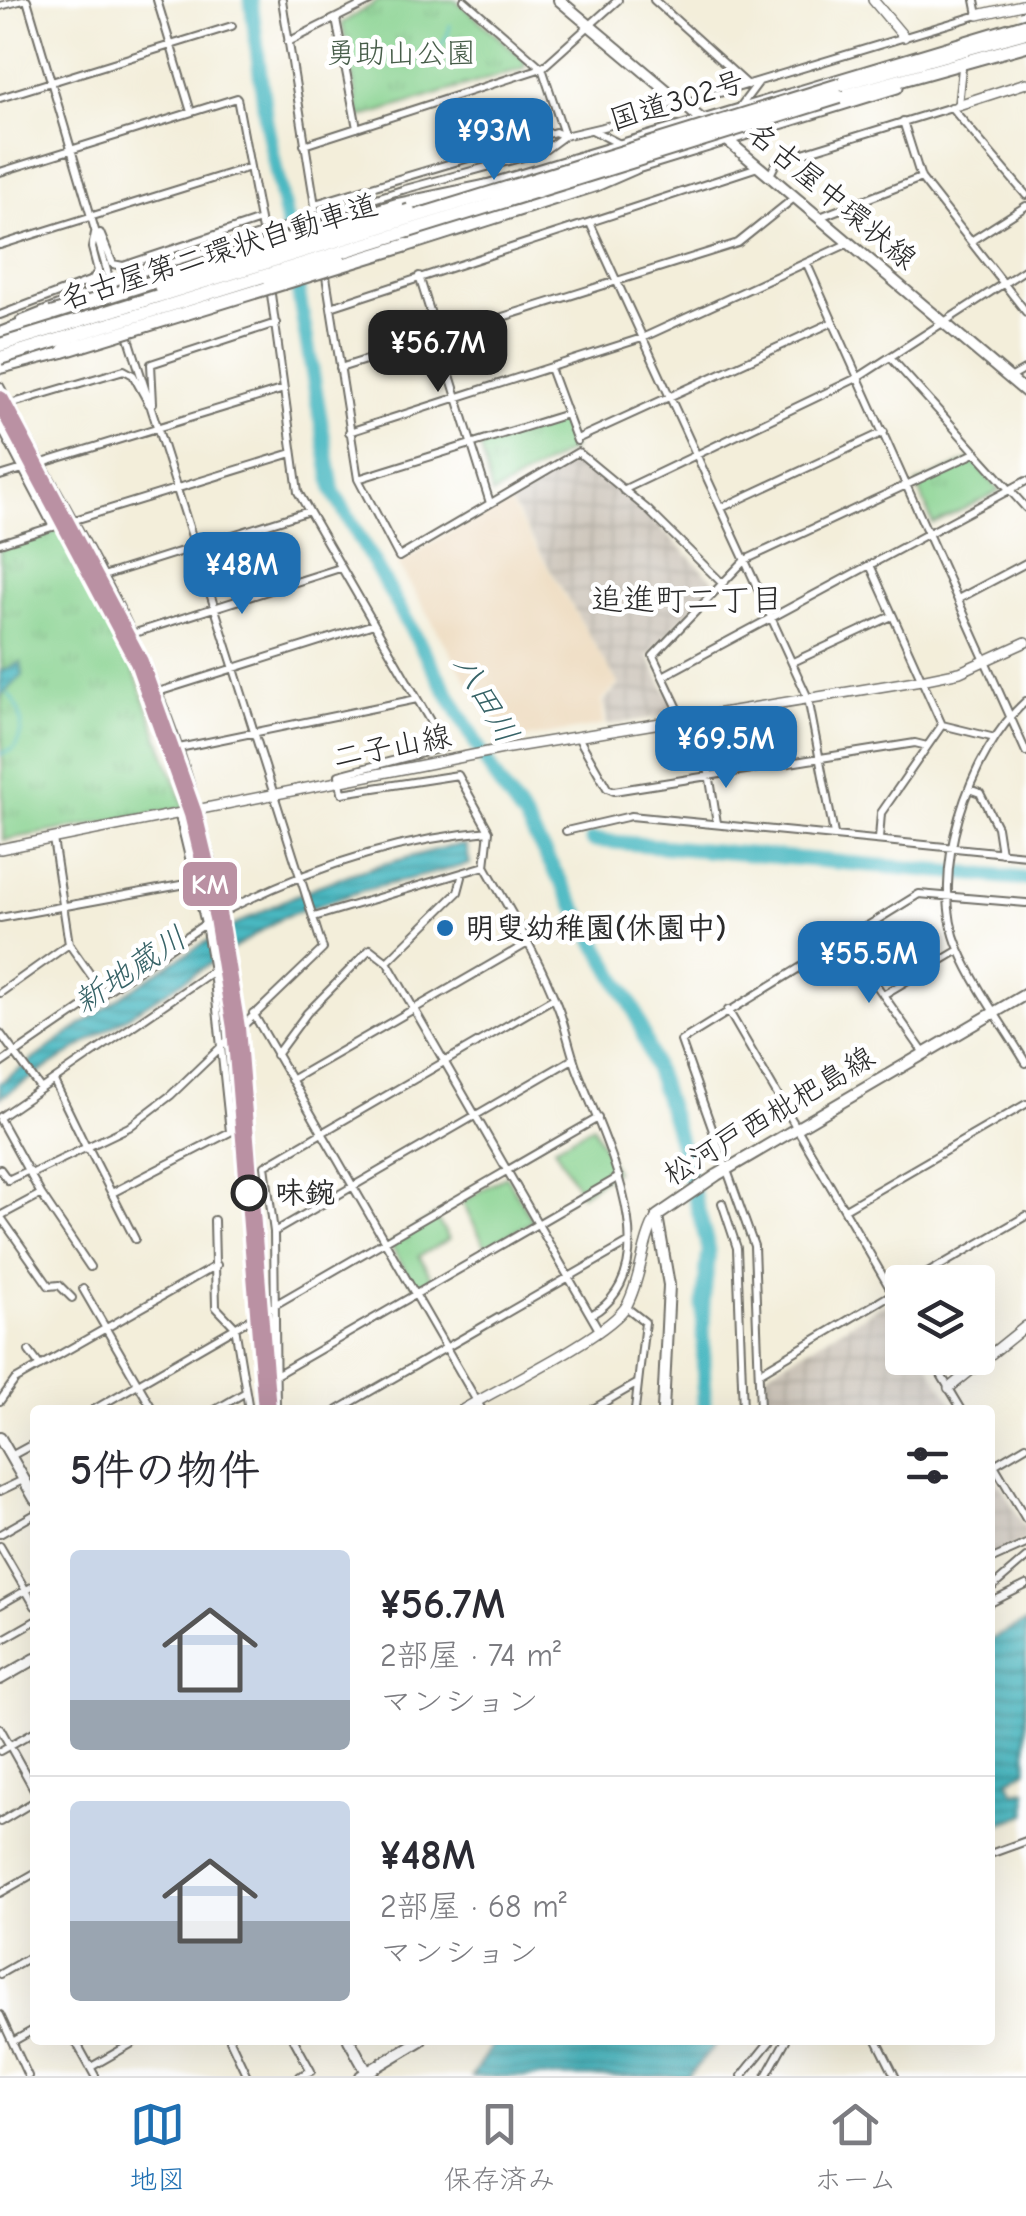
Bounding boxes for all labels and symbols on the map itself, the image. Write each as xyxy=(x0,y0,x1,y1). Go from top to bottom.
park label: 勇助山公園 xyxy=(326,36,476,71)
street label: 国道302号 xyxy=(605,64,749,138)
pin: ¥93M xyxy=(435,98,553,183)
street label: 名古屋中環状線 xyxy=(740,115,924,277)
street label: 名古屋第二環状自動車道 xyxy=(56,187,382,317)
pin: ¥56.7M xyxy=(357,310,519,395)
pin: ¥48M xyxy=(183,532,301,617)
district label: 追進町二丁目 xyxy=(591,581,783,618)
water label: 八田川 xyxy=(446,648,526,750)
pin: ¥69.5M xyxy=(645,706,807,791)
street label: 二子山線 xyxy=(330,718,454,776)
line badge: KM xyxy=(181,860,239,908)
text: KM xyxy=(191,869,229,901)
place label: 明叟幼稚園(休園中) xyxy=(465,911,726,946)
marker: 明叟幼稚園(休園中) xyxy=(434,917,456,939)
water label: 新地蔵川 xyxy=(67,919,193,1021)
pin: ¥55.5M xyxy=(788,921,950,1006)
street label: 松河戸西枇杷島線 xyxy=(657,1039,881,1193)
marker: 味鋺 xyxy=(232,1176,266,1210)
place label: 味鋺 xyxy=(275,1176,335,1211)

